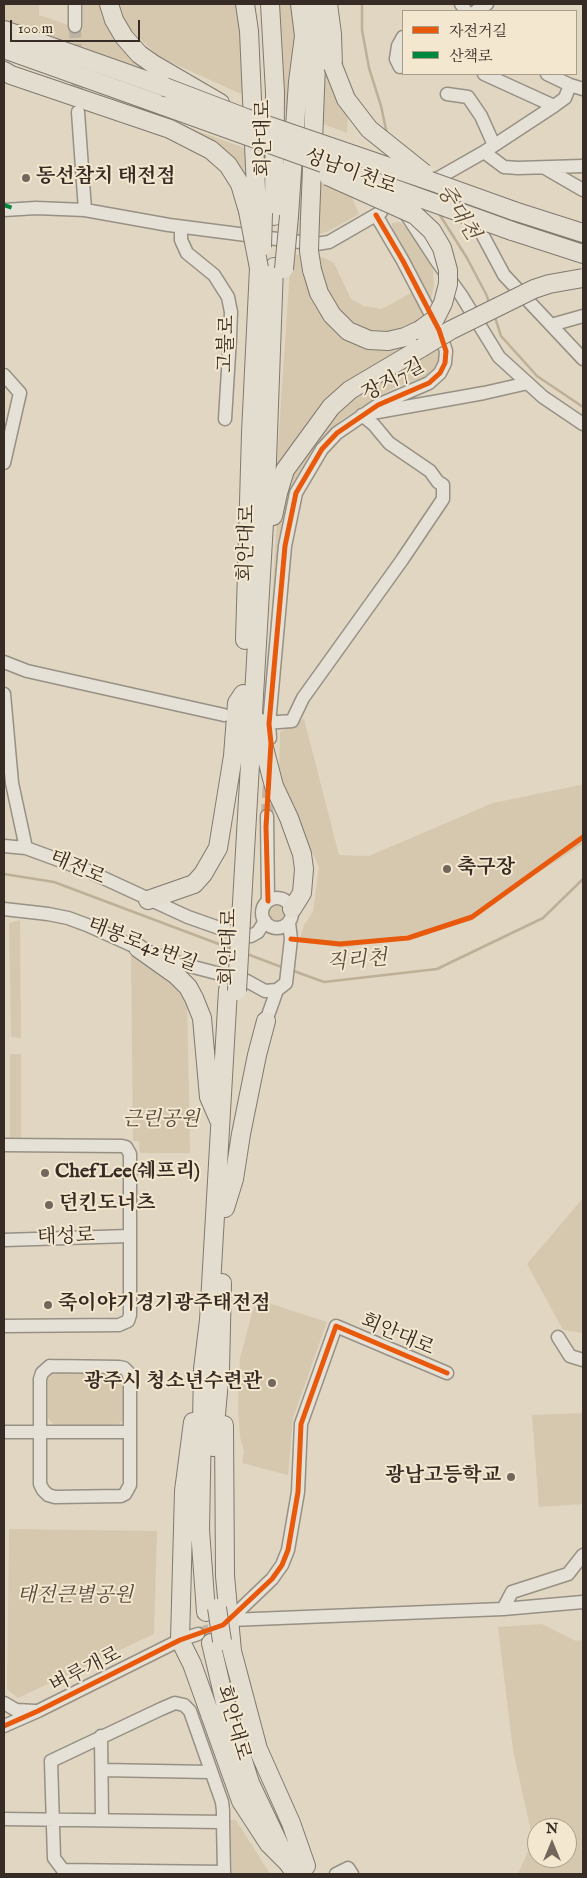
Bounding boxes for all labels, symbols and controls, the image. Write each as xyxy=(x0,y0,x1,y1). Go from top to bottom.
scale bar xyxy=(12,10,142,42)
legend xyxy=(402,10,577,75)
text: 100 m xyxy=(18,19,53,38)
text: 자전거길 xyxy=(449,22,507,41)
text: 산책로 xyxy=(449,47,492,66)
street label: 회안대로 xyxy=(253,99,277,177)
street label: 성남이천로 xyxy=(301,145,399,201)
place label: 동선참치 태전점 xyxy=(36,166,176,190)
marker: 동선참치 태전점 xyxy=(20,172,32,184)
water label: 중대천 xyxy=(430,181,484,245)
street label: 고불로 xyxy=(215,315,241,373)
street label: 장지7길 xyxy=(359,355,429,407)
street label: 회안대로 xyxy=(235,504,261,582)
street label: 태전로 xyxy=(46,847,108,891)
place label: 축구장 xyxy=(457,857,515,881)
marker: 축구장 xyxy=(441,863,453,875)
street label: 회안대로 xyxy=(217,908,243,986)
street label: 태봉로42번길 xyxy=(84,914,200,978)
water label: 직리천 xyxy=(326,947,388,977)
park label: 근린공원 xyxy=(122,1109,200,1133)
place label: ChefLee(쉐프리) xyxy=(55,1161,200,1185)
marker: ChefLee(쉐프리) xyxy=(39,1167,51,1179)
place label: 던킨도너츠 xyxy=(59,1193,156,1217)
marker: 던킨도너츠 xyxy=(43,1199,55,1211)
street label: 태성로 xyxy=(37,1225,95,1251)
place label: 죽이야기경기광주태전점 xyxy=(58,1293,271,1317)
marker: 죽이야기경기광주태전점 xyxy=(42,1299,54,1311)
street label: 회안대로 xyxy=(357,1310,437,1362)
place label: 광주시 청소년수련관 xyxy=(84,1371,262,1395)
marker: 광주시 청소년수련관 xyxy=(266,1377,278,1389)
place label: 광남고등학교 xyxy=(385,1465,501,1489)
marker: 광남고등학교 xyxy=(505,1471,517,1483)
park label: 태전큰별공원 xyxy=(17,1585,133,1609)
street label: 벼루개로 xyxy=(46,1643,126,1699)
street label: 회안대로 xyxy=(210,1683,254,1763)
north arrow xyxy=(527,1818,577,1868)
text: N xyxy=(546,1820,558,1838)

